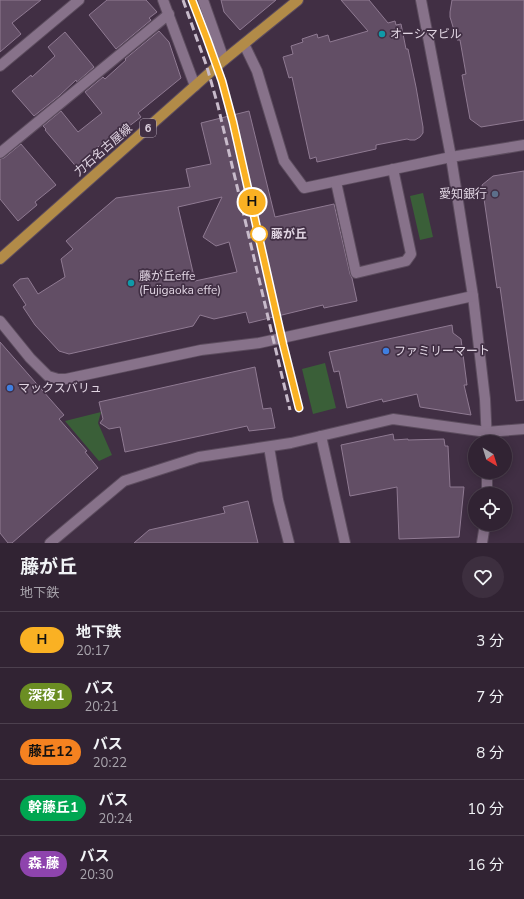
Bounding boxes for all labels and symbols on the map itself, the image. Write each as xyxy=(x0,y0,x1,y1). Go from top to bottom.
place label: オーシマビル xyxy=(390,26,462,42)
marker: オーシマビル xyxy=(377,29,387,39)
road number: 6 xyxy=(140,119,156,137)
street label: 力石名古屋線 xyxy=(71,120,135,180)
place label: 愛知銀行 xyxy=(439,186,487,202)
line badge: H xyxy=(239,189,265,215)
marker: 愛知銀行 xyxy=(490,189,500,199)
marker: 藤が丘 xyxy=(250,225,268,243)
place label: 藤が丘 xyxy=(271,226,307,242)
place label: 藤が丘effe (Fujigaoka effe) xyxy=(139,268,221,298)
marker: 藤が丘effe (Fujigaoka effe) xyxy=(126,278,136,288)
place label: ファミリーマート xyxy=(394,343,490,359)
marker: ファミリーマート xyxy=(381,346,391,356)
place label: マックスバリュ xyxy=(18,380,102,396)
marker: マックスバリュ xyxy=(5,383,15,393)
north arrow xyxy=(468,435,512,479)

